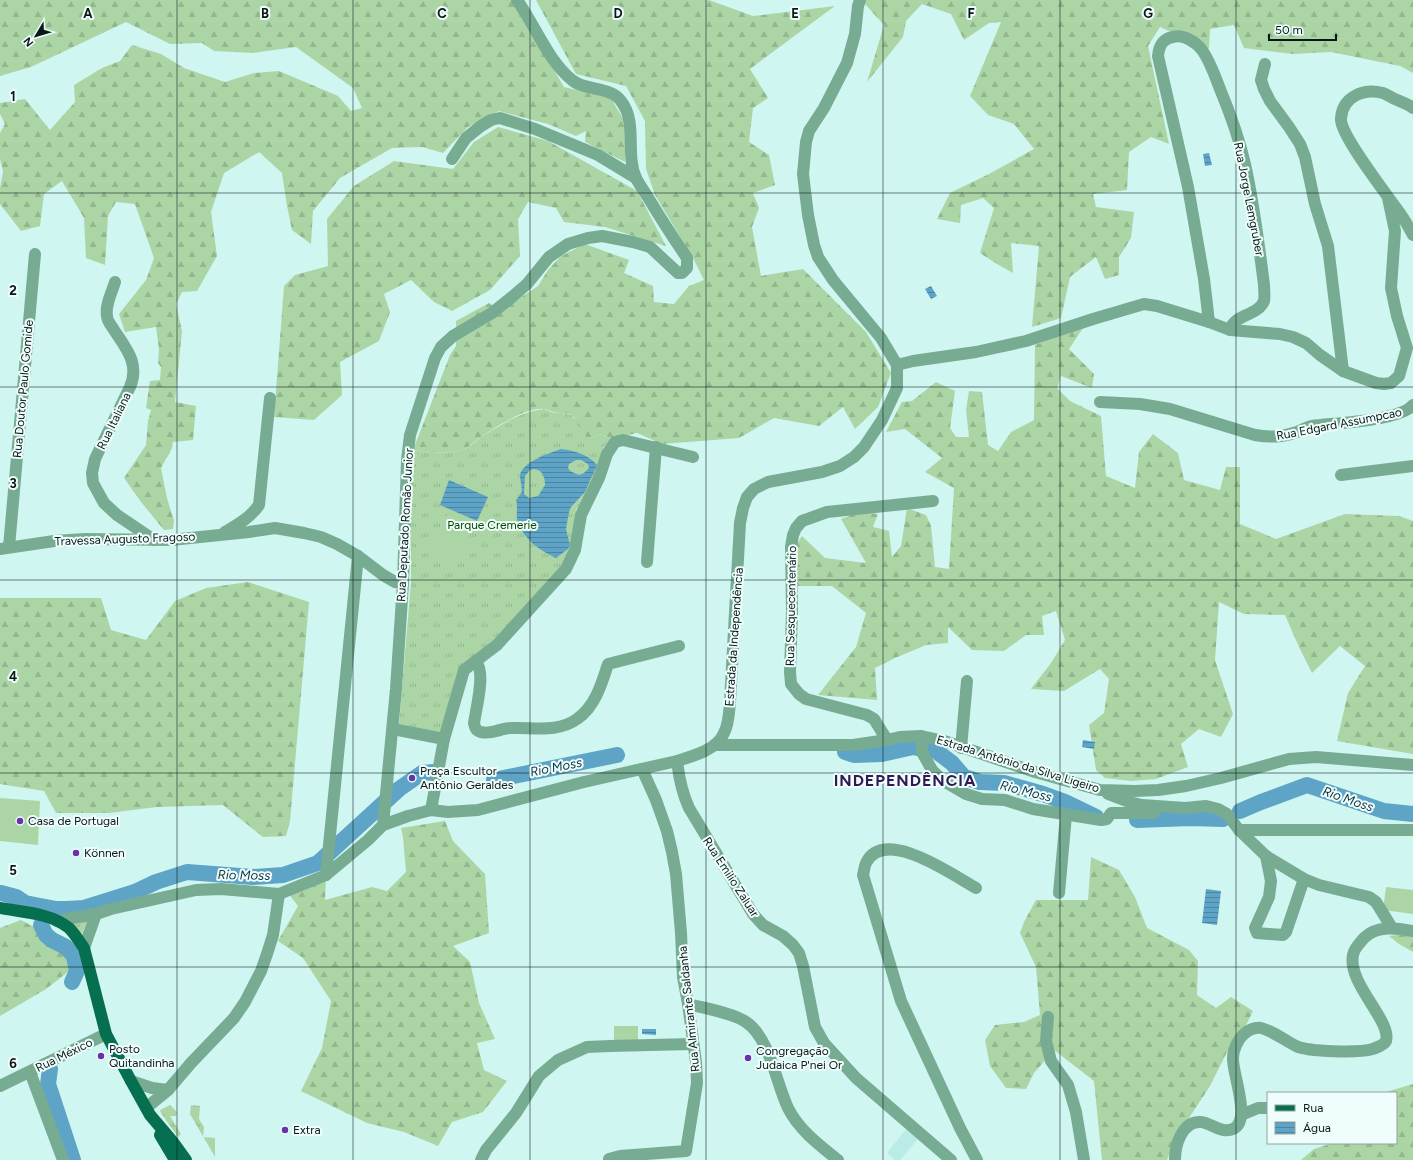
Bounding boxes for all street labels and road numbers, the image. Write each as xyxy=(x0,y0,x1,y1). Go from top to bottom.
street label: Rua Jorge Lemgruber xyxy=(1231,141,1267,257)
street label: Rua Doutor Paulo Gomide xyxy=(10,319,36,459)
street label: Rua Italiana xyxy=(94,390,134,452)
street label: Rua Edgard Assumpcao xyxy=(1275,405,1403,443)
street label: Rua Deputado Romão Junior xyxy=(394,448,416,602)
street label: Travessa Augusto Fragoso xyxy=(54,530,196,548)
street label: Rua Sesquecentenário xyxy=(783,546,799,666)
street label: Estrada da Independência xyxy=(722,567,746,707)
street label: Estrada Antônio da Silva Ligeiro xyxy=(935,732,1101,796)
street label: Rua Emilio Zaluar xyxy=(700,835,762,919)
street label: Rua Almirante Saldanha xyxy=(675,945,703,1073)
street label: Rua México xyxy=(33,1035,95,1075)

